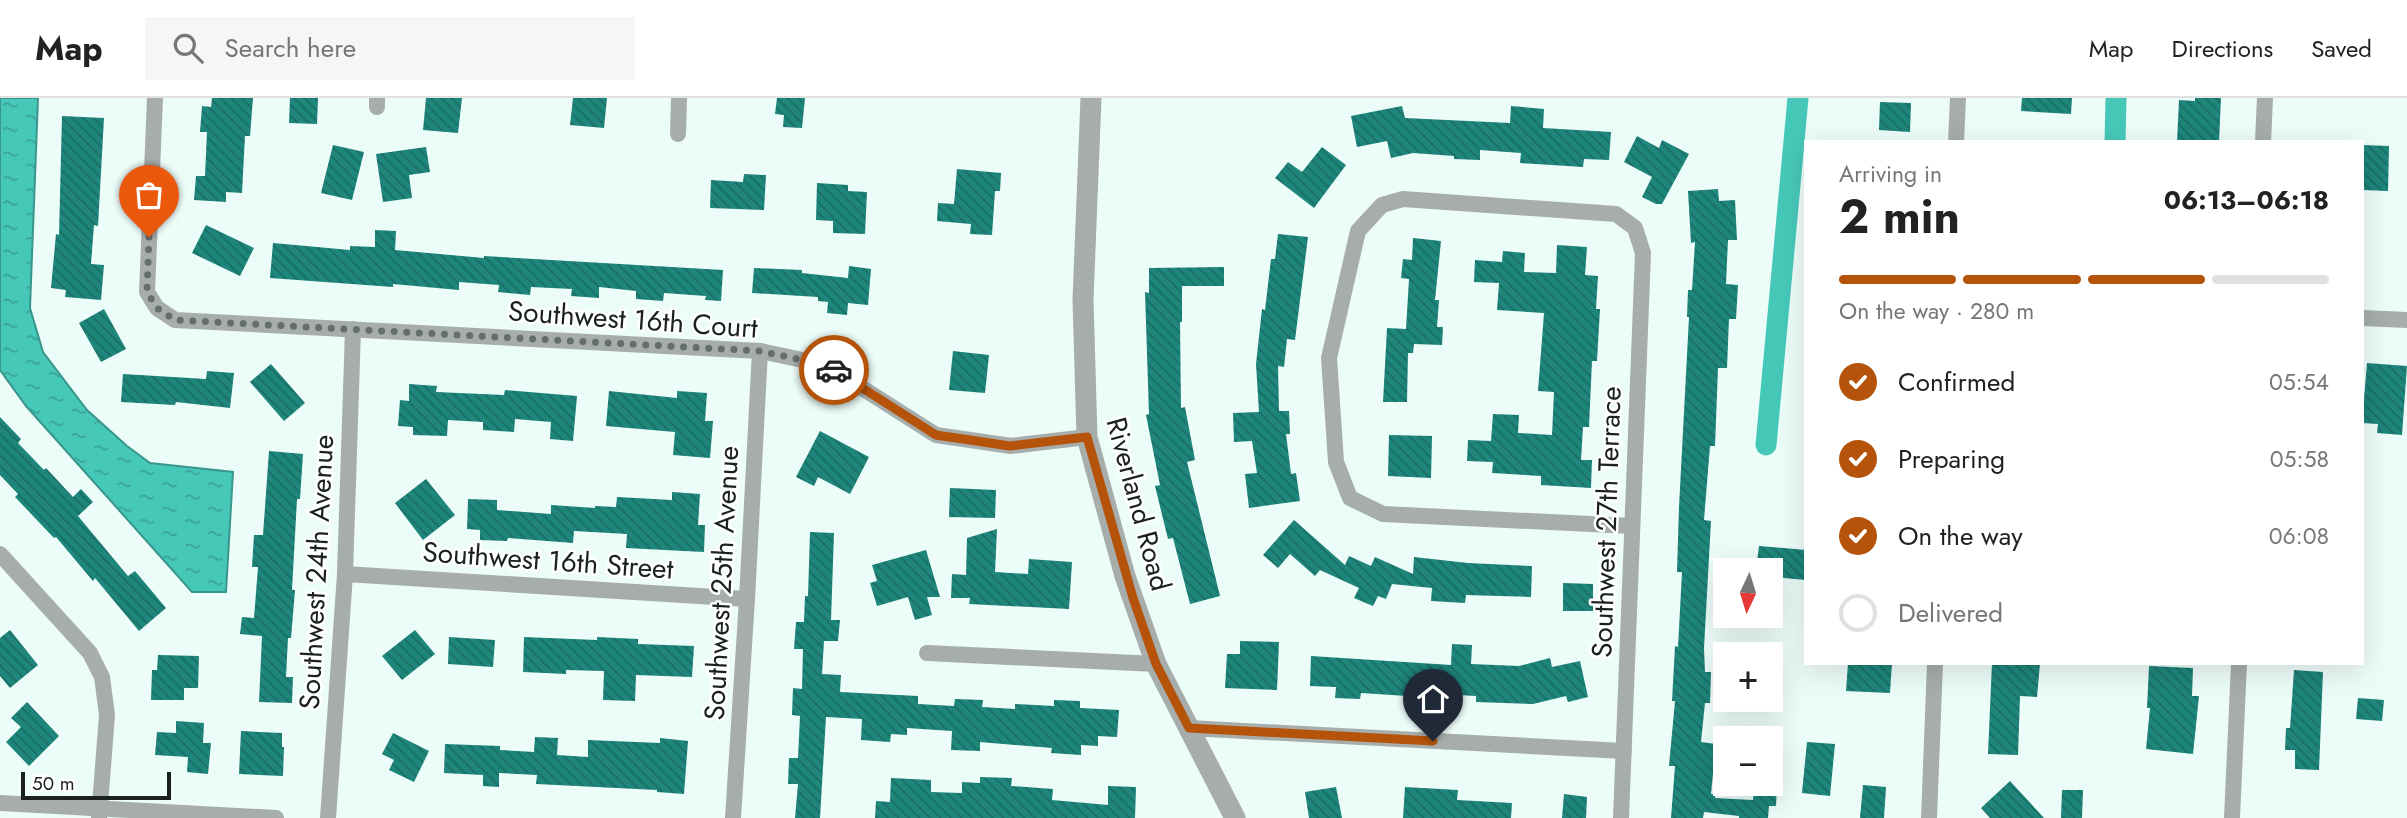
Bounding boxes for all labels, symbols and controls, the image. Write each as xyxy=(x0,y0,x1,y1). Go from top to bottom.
search box xyxy=(145,17,635,80)
text: Map xyxy=(35,25,103,72)
icon: search xyxy=(169,29,207,67)
text: Search here xyxy=(225,29,356,67)
text: Map xyxy=(2089,31,2134,66)
text: Directions xyxy=(2172,31,2273,66)
text: Saved xyxy=(2311,31,2372,66)
text: Arriving in xyxy=(1839,157,1942,191)
pin xyxy=(119,165,179,237)
icon: bag xyxy=(130,176,168,214)
text: 06:13–06:18 xyxy=(2164,181,2329,219)
text: 2 min xyxy=(1839,184,1960,250)
street label: Southwest 16th Court xyxy=(507,290,759,349)
text: On the way · 280 m xyxy=(1839,294,2034,328)
courier xyxy=(799,335,869,405)
icon: car xyxy=(815,351,853,389)
icon: check xyxy=(1839,363,1877,401)
text: Confirmed xyxy=(1898,363,2015,401)
text: 05:54 xyxy=(2269,365,2329,399)
street label: Southwest 27th Terrace xyxy=(1581,386,1632,658)
street label: Riverland Road xyxy=(1096,413,1181,596)
street label: Southwest 24th Avenue xyxy=(289,433,344,711)
icon: check xyxy=(1839,440,1877,478)
text: Preparing xyxy=(1898,440,2005,478)
text: 05:58 xyxy=(2270,442,2329,476)
street label: Southwest 25th Avenue xyxy=(694,445,749,721)
icon: check xyxy=(1839,517,1877,555)
text: On the way xyxy=(1898,517,2023,555)
text: 06:08 xyxy=(2269,519,2329,553)
street label: Southwest 16th Street xyxy=(421,531,675,590)
north arrow xyxy=(1713,558,1783,628)
map controls xyxy=(1713,558,1783,796)
text: Delivered xyxy=(1898,594,2003,632)
button: + xyxy=(1713,642,1783,712)
pin xyxy=(1403,669,1463,741)
icon: home xyxy=(1414,680,1452,718)
button: − xyxy=(1713,726,1783,796)
scale bar xyxy=(21,769,172,801)
text: 50 m xyxy=(32,770,75,797)

